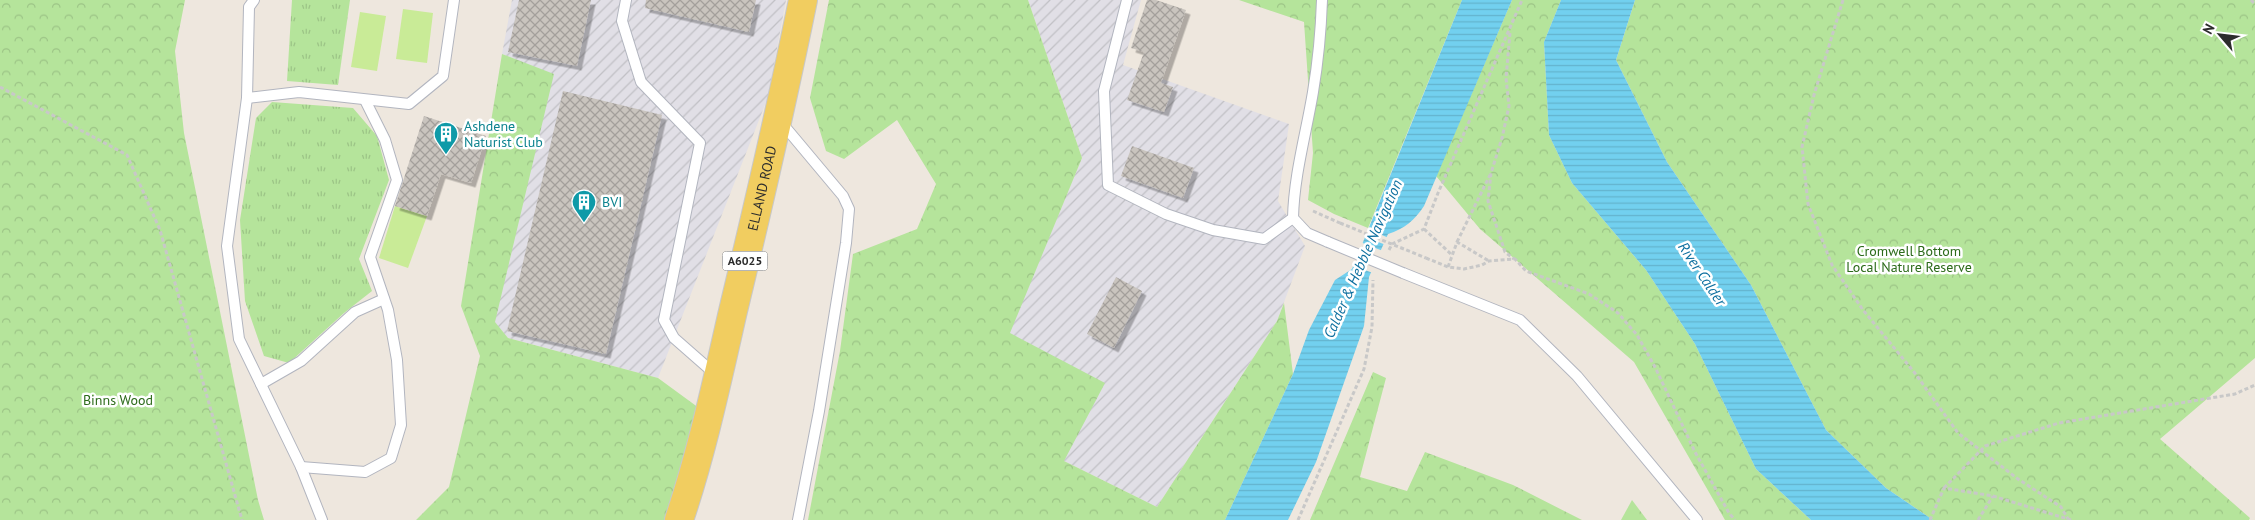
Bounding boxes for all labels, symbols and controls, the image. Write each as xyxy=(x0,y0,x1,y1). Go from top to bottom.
north arrow xyxy=(2195,10,2245,60)
text: N xyxy=(2198,21,2219,37)
place label: Ashdene Naturist Club xyxy=(464,117,543,151)
building icon: Ashdene Naturist Club xyxy=(433,121,459,155)
street label: ELLAND ROAD xyxy=(743,144,780,233)
water label: Calder & Hebble Navigation xyxy=(1319,176,1406,341)
building icon: BVI xyxy=(571,189,597,223)
place label: BVI xyxy=(602,193,622,211)
water label: River Calder xyxy=(1674,238,1731,310)
park label: Cromwell Bottom Local Nature Reserve xyxy=(1846,242,1972,276)
road number: A6025 xyxy=(722,252,768,270)
park label: Binns Wood xyxy=(83,391,153,409)

